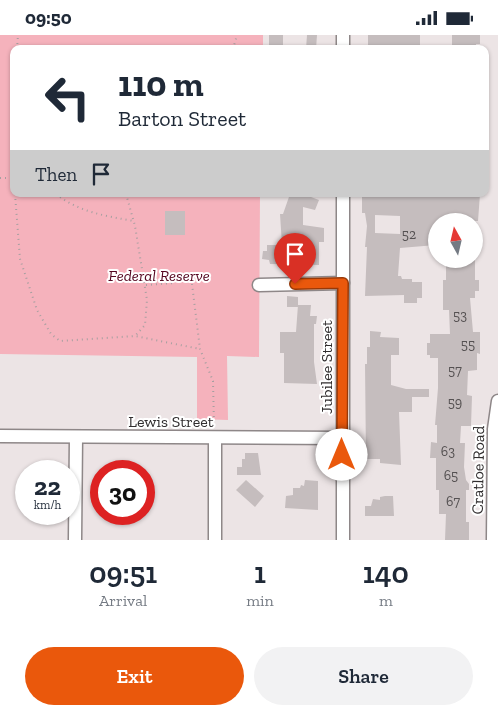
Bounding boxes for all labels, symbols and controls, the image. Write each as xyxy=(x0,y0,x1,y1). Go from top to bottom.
text: 09:50 xyxy=(25,6,72,29)
text: 110 m xyxy=(118,63,204,105)
icon: left xyxy=(35,65,100,130)
text: Barton Street xyxy=(118,105,246,132)
icon: arrive xyxy=(87,160,115,188)
text: Then xyxy=(35,163,77,186)
north arrow xyxy=(428,213,482,267)
map controls xyxy=(428,213,483,268)
house number: 52 xyxy=(402,226,416,243)
pin xyxy=(274,233,316,284)
icon: arrive xyxy=(281,240,309,268)
park label: Federal Reserve xyxy=(108,266,210,285)
house number: 53 xyxy=(453,307,467,324)
street label: Jubilee Street xyxy=(317,320,336,414)
house number: 55 xyxy=(461,336,475,353)
house number: 57 xyxy=(448,362,462,379)
house number: 59 xyxy=(448,394,462,411)
street label: Lewis Street xyxy=(128,412,214,431)
street label: Cratloe Road xyxy=(468,425,488,515)
position arrow xyxy=(315,428,367,480)
house number: 63 xyxy=(441,443,455,460)
speed limit sign: 30 xyxy=(90,460,155,525)
house number: 65 xyxy=(444,467,458,484)
text: 22 xyxy=(34,471,61,501)
house number: 67 xyxy=(446,493,460,510)
text: km/h xyxy=(34,498,61,512)
text: 09:51 xyxy=(89,555,157,591)
text: 1 xyxy=(254,555,266,591)
text: 140 xyxy=(363,555,409,591)
text: Arrival xyxy=(99,591,147,610)
text: min xyxy=(246,591,274,610)
text: m xyxy=(379,591,393,610)
button: Exit xyxy=(25,647,244,705)
button: Share xyxy=(254,647,473,705)

